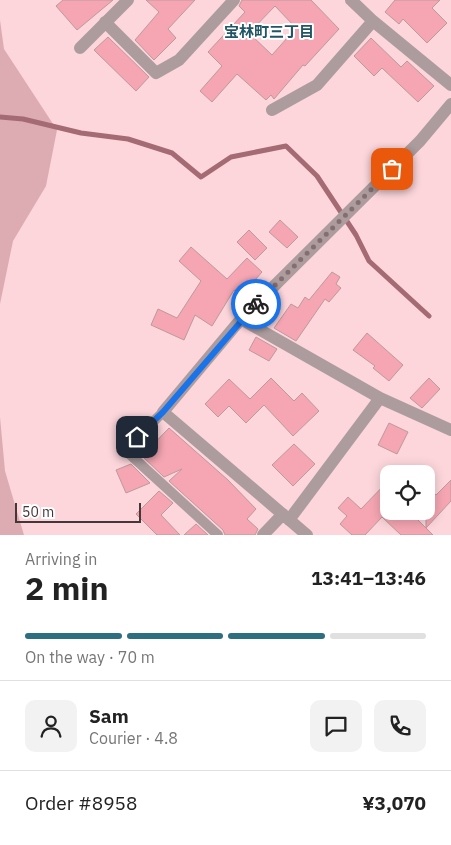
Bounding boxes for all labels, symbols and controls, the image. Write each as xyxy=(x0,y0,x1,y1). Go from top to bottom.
district label: 宝林町三丁目 xyxy=(224,22,314,41)
pin xyxy=(371,148,413,190)
icon: bag xyxy=(378,155,406,183)
courier xyxy=(231,279,281,329)
icon: bike xyxy=(242,290,270,318)
pin xyxy=(116,416,158,458)
icon: home xyxy=(123,423,151,451)
map controls xyxy=(380,465,435,520)
button: locate xyxy=(380,465,435,520)
scale bar xyxy=(15,500,141,523)
text: 50 m xyxy=(22,503,54,521)
text: Arriving in xyxy=(25,549,97,569)
text: 13:41–13:46 xyxy=(311,566,426,590)
text: 2 min xyxy=(25,567,109,609)
text: On the way · 70 m xyxy=(25,647,155,667)
button: person xyxy=(25,700,77,752)
button: chat xyxy=(310,700,362,752)
button: phone xyxy=(374,700,426,752)
text: Sam xyxy=(89,704,129,728)
text: Courier · 4.8 xyxy=(89,728,178,748)
text: Order #8958 xyxy=(25,791,137,815)
text: ¥3,070 xyxy=(362,791,426,815)

